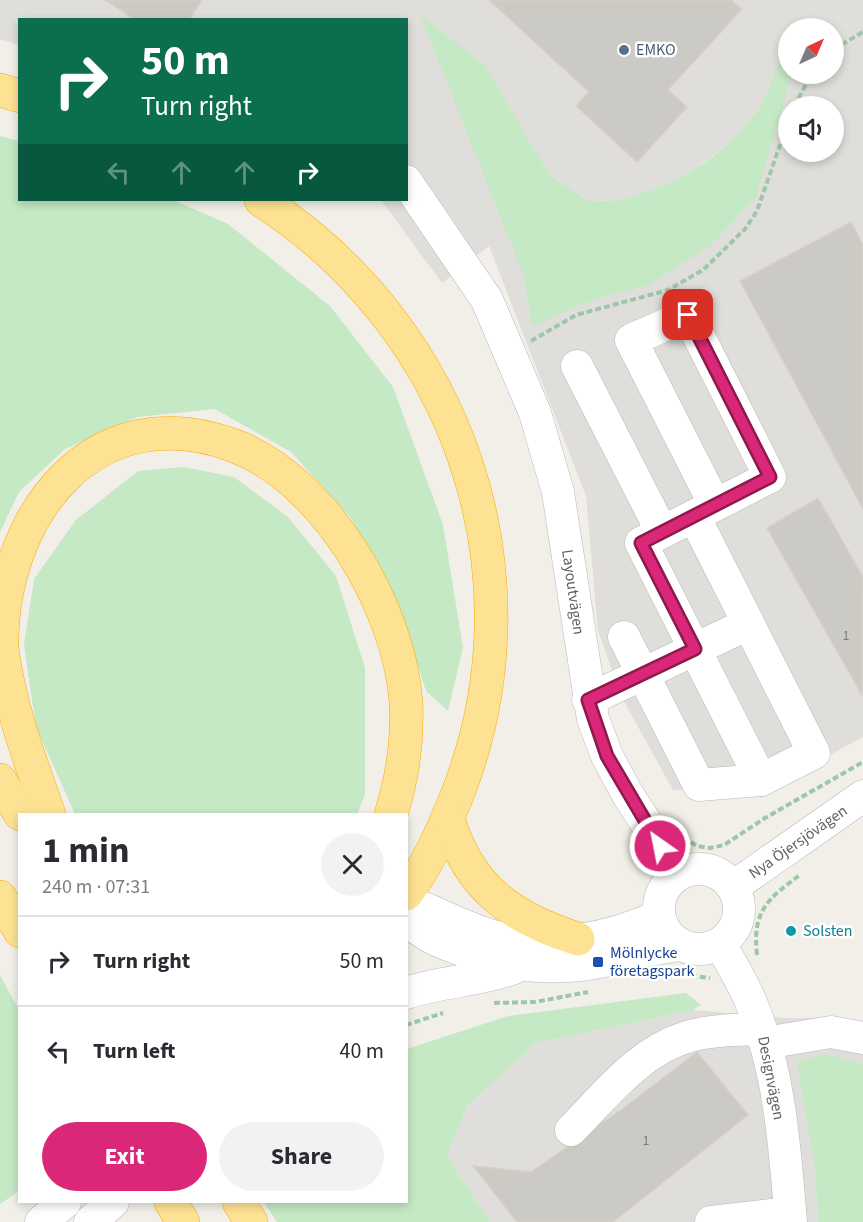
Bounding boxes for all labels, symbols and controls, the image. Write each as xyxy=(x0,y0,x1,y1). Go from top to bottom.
north arrow xyxy=(778,18,844,84)
map controls xyxy=(778,18,844,162)
text: 50 m xyxy=(141,31,230,91)
place label: EMKO xyxy=(636,39,676,61)
icon: right xyxy=(42,42,120,120)
marker: EMKO xyxy=(617,43,631,57)
text: Turn right xyxy=(141,87,252,126)
button: sound xyxy=(778,96,844,162)
icon: left xyxy=(102,156,135,189)
icon: ahead xyxy=(165,156,198,189)
icon: ahead xyxy=(228,156,261,189)
icon: right xyxy=(291,156,324,189)
pin xyxy=(662,289,713,340)
icon: arrive xyxy=(671,298,704,331)
street label: Layoutvägen xyxy=(556,548,590,636)
house number: 1 xyxy=(843,626,850,646)
street label: Nya Öjersjövägen xyxy=(744,800,852,884)
position arrow xyxy=(628,814,692,878)
text: 1 min xyxy=(42,825,130,876)
button: close xyxy=(321,833,384,896)
text: 240 m · 07:31 xyxy=(42,873,150,901)
place label: Solsten xyxy=(803,920,853,942)
marker: Solsten xyxy=(784,924,798,938)
place label: Mölnlycke företagspark xyxy=(610,942,695,982)
icon: right xyxy=(42,945,75,978)
text: Turn right xyxy=(93,945,190,977)
text: 50 m xyxy=(339,945,384,977)
marker: Mölnlycke företagspark xyxy=(591,955,605,969)
street label: Designvägen xyxy=(752,1034,790,1122)
icon: left xyxy=(42,1035,75,1068)
text: Turn left xyxy=(93,1035,175,1067)
text: 40 m xyxy=(339,1035,384,1067)
button: Exit xyxy=(42,1122,207,1191)
button: Share xyxy=(219,1122,384,1191)
house number: 1 xyxy=(643,1131,650,1151)

